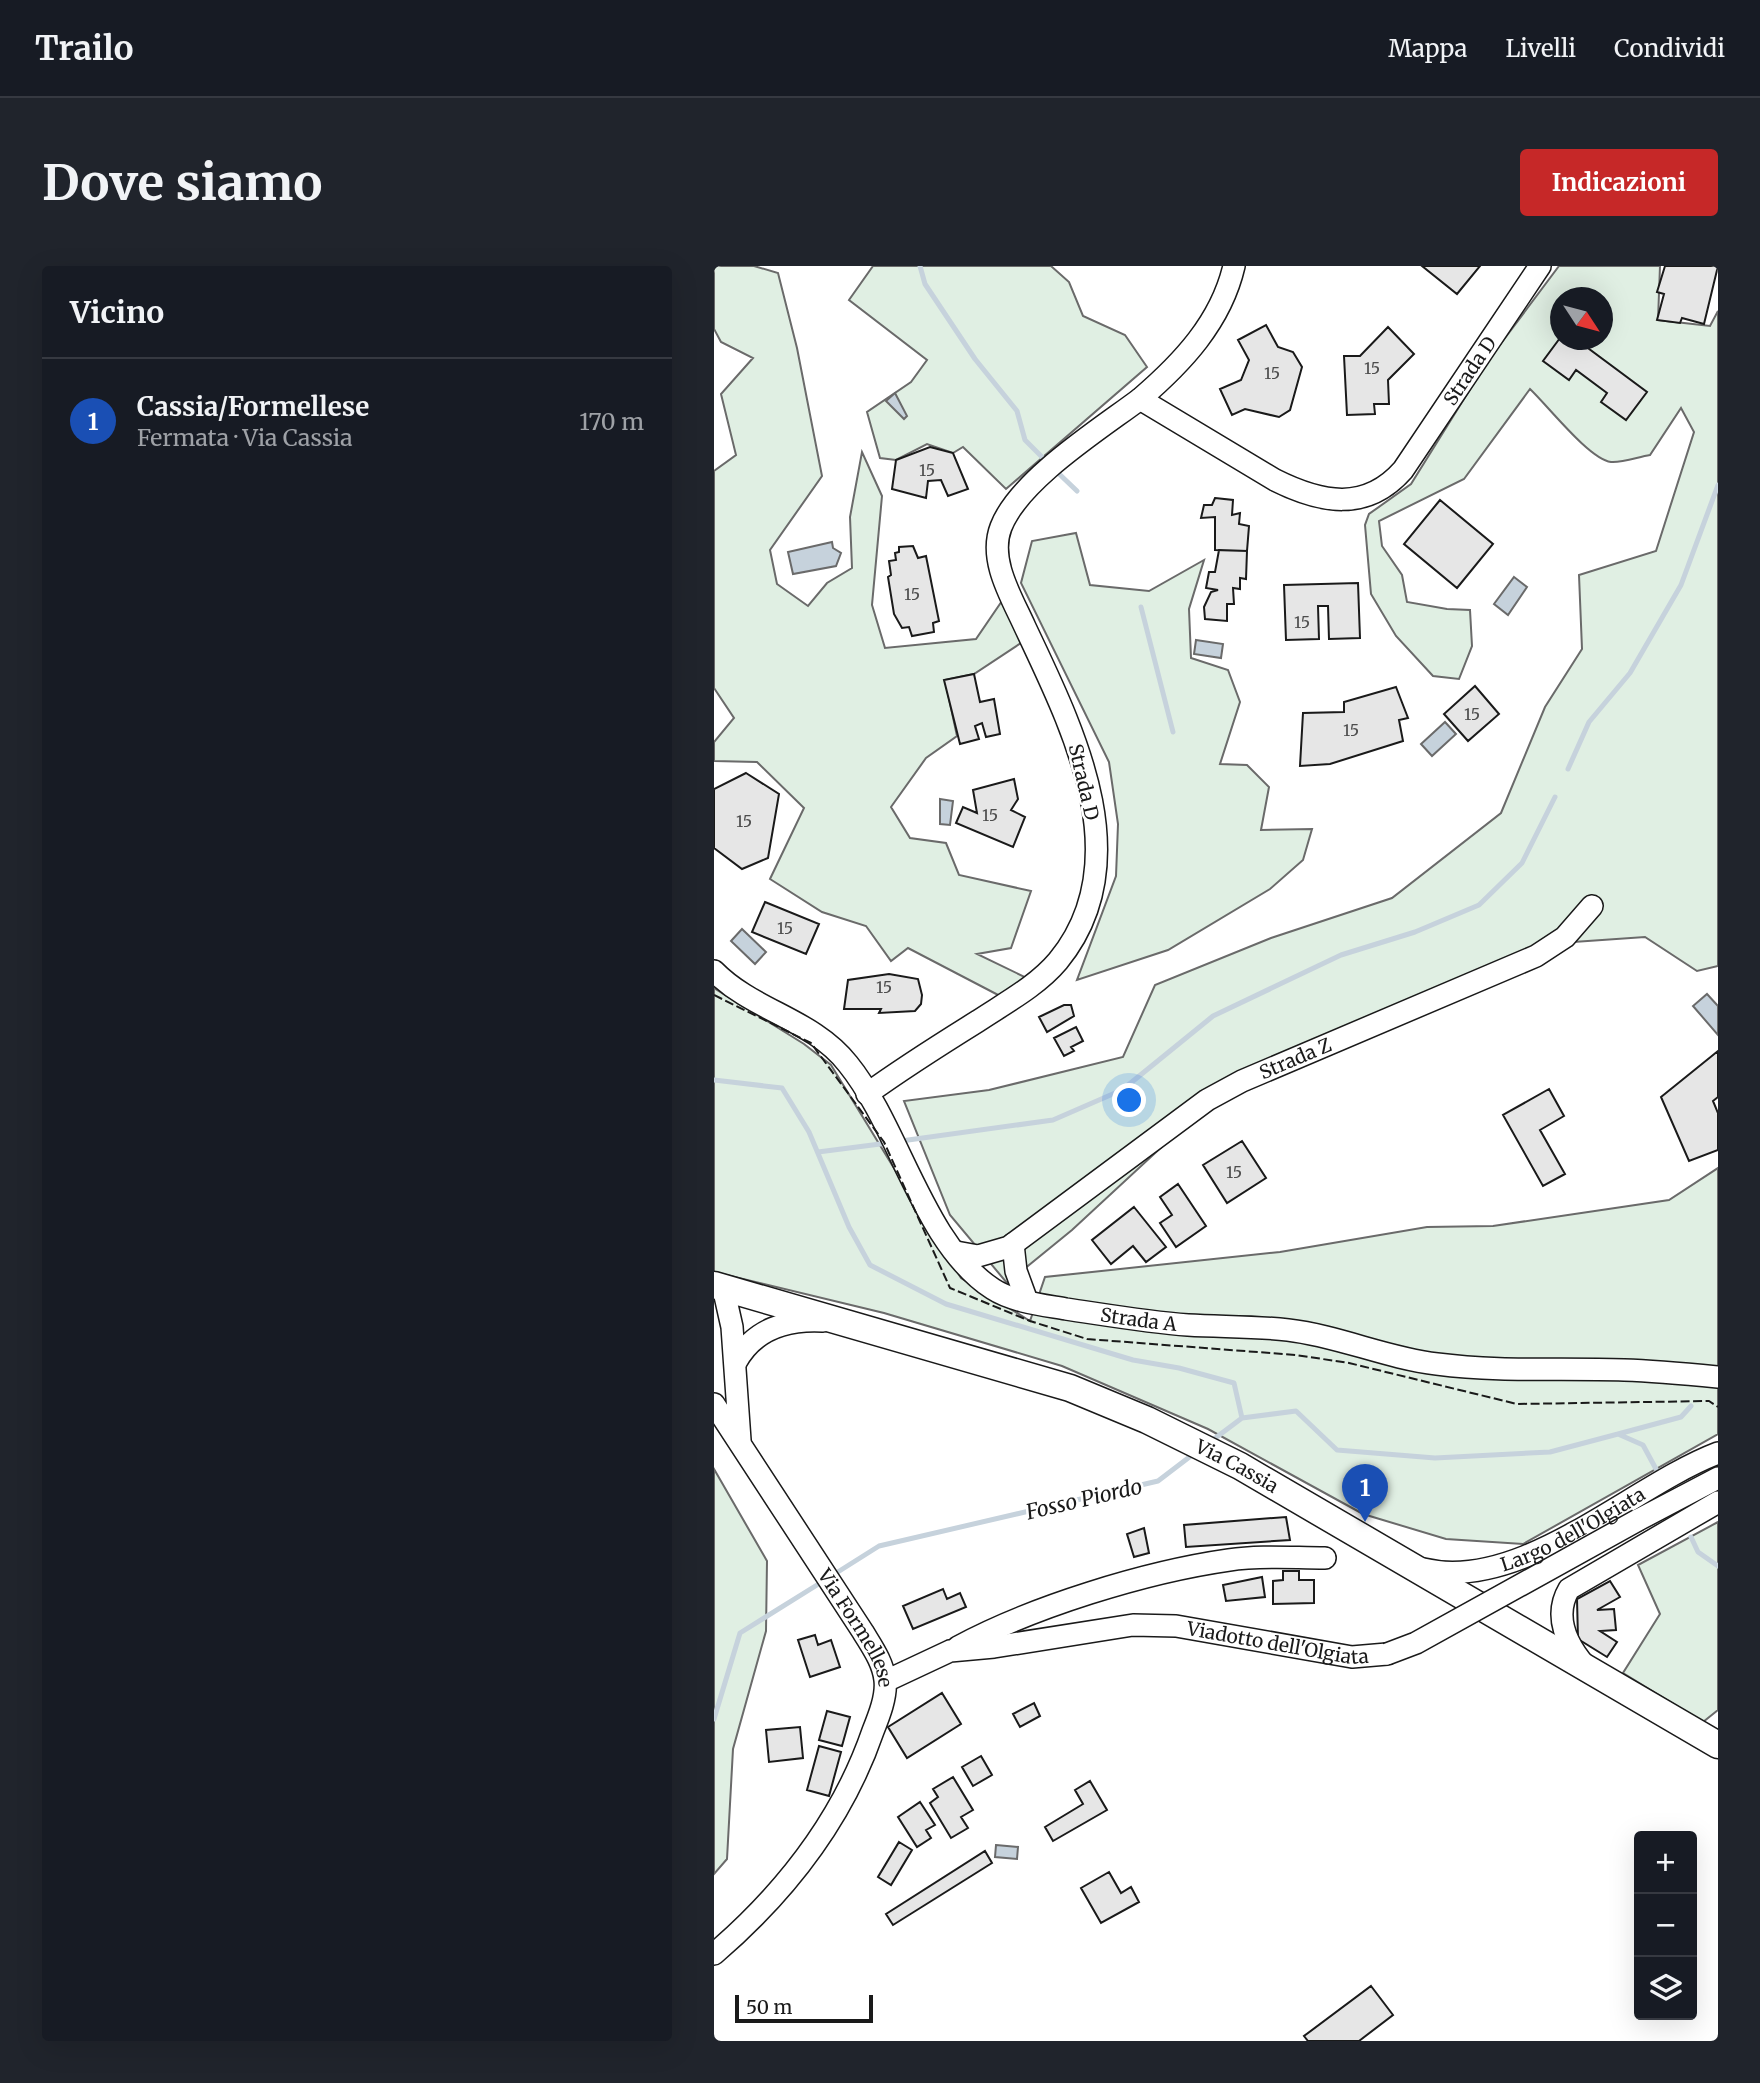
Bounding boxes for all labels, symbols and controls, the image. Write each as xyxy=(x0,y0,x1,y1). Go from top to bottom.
text: Trailo xyxy=(35,28,133,69)
text: Mappa xyxy=(1388,33,1467,64)
text: Livelli xyxy=(1505,33,1576,64)
text: Condividi xyxy=(1614,33,1725,64)
button: Indicazioni xyxy=(1520,149,1718,216)
text: Dove siamo xyxy=(42,152,323,213)
north arrow xyxy=(1550,287,1613,350)
text: Vicino xyxy=(70,293,164,331)
street label: Strada D xyxy=(1438,332,1501,410)
house number: 15 xyxy=(1364,358,1380,378)
house number: 15 xyxy=(1264,363,1280,383)
text: Cassia/Formellese xyxy=(137,390,369,423)
text: 1 xyxy=(88,407,98,436)
text: 170 m xyxy=(579,407,644,436)
text: Fermata · Via Cassia xyxy=(137,423,353,452)
house number: 15 xyxy=(919,460,935,480)
house number: 15 xyxy=(904,584,920,604)
house number: 15 xyxy=(1294,612,1310,632)
house number: 15 xyxy=(1464,704,1480,724)
house number: 15 xyxy=(1343,720,1359,740)
street label: Strada D xyxy=(1064,741,1104,823)
house number: 15 xyxy=(982,805,998,825)
house number: 15 xyxy=(736,811,752,831)
house number: 15 xyxy=(777,918,793,938)
house number: 15 xyxy=(876,977,892,997)
street label: Strada Z xyxy=(1256,1032,1335,1084)
your location xyxy=(1112,1083,1146,1117)
house number: 15 xyxy=(1226,1162,1242,1182)
street label: Strada A xyxy=(1099,1302,1179,1336)
street label: Via Cassia xyxy=(1191,1433,1283,1498)
pin: 1 xyxy=(1342,1464,1388,1522)
water label: Fosso Piordo xyxy=(1022,1472,1145,1526)
street label: Largo dell'Olgiata xyxy=(1497,1482,1649,1576)
street label: Via Formellese xyxy=(812,1563,898,1688)
street label: Viadotto dell'Olgiata xyxy=(1184,1616,1370,1669)
map controls xyxy=(1634,1831,1697,2020)
button: + xyxy=(1634,1831,1697,1894)
button: − xyxy=(1634,1894,1697,1957)
button: layers xyxy=(1634,1957,1697,2020)
scale bar xyxy=(735,1992,873,2024)
text: 50 m xyxy=(746,1995,792,2019)

